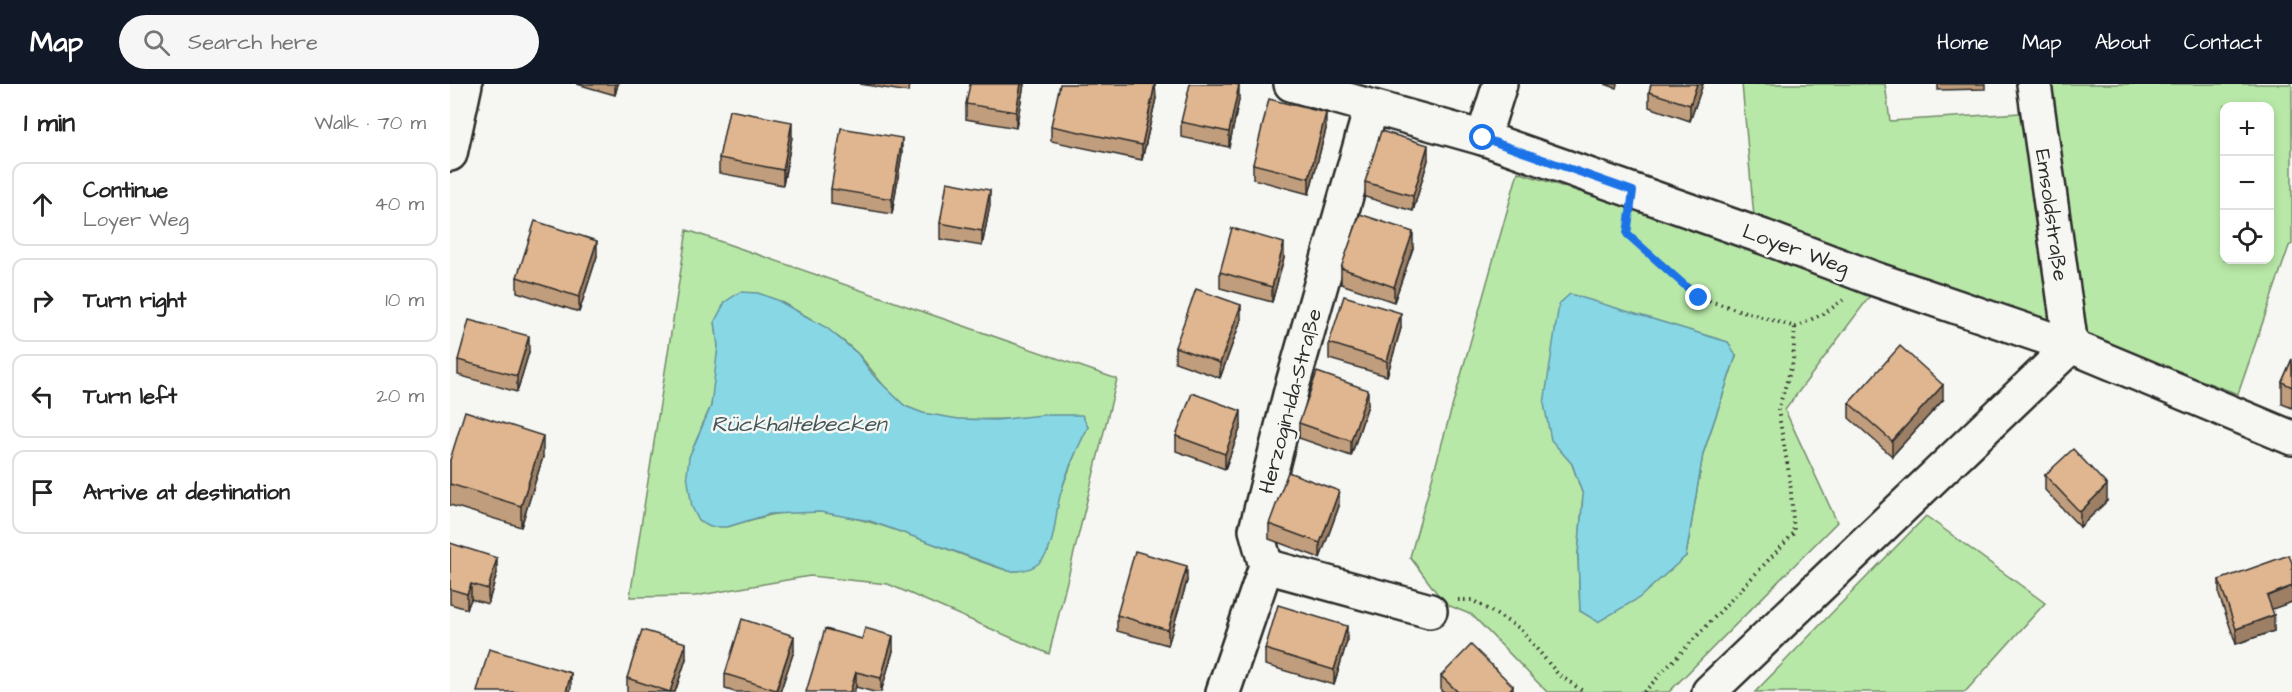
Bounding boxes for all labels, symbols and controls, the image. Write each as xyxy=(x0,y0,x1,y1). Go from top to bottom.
search box xyxy=(119,15,539,69)
text: Map xyxy=(30,23,83,62)
icon: search xyxy=(140,26,173,59)
text: Search here xyxy=(188,27,318,58)
text: Home xyxy=(1937,28,1989,57)
text: Map xyxy=(2022,28,2062,57)
text: About xyxy=(2095,28,2151,57)
text: Contact xyxy=(2184,28,2262,57)
map controls xyxy=(2220,102,2274,264)
button: + xyxy=(2220,102,2274,156)
text: 1 min xyxy=(24,105,75,141)
text: Walk · 70 m xyxy=(314,109,426,137)
route start xyxy=(1469,124,1495,150)
street label: Emsoldstraße xyxy=(2028,147,2075,283)
button: − xyxy=(2220,156,2274,210)
text: Continue xyxy=(83,175,168,206)
icon: ahead xyxy=(26,188,59,221)
text: 40 m xyxy=(374,190,424,218)
text: Loyer Weg xyxy=(83,206,189,234)
button: locate xyxy=(2220,210,2274,264)
street label: Loyer Weg xyxy=(1738,217,1853,284)
icon: right xyxy=(26,284,59,317)
route end xyxy=(1685,284,1711,310)
text: Turn right xyxy=(83,285,186,316)
text: 10 m xyxy=(385,286,424,314)
street label: Herzogin-Ida-Straße xyxy=(1252,305,1331,497)
icon: left xyxy=(26,380,59,413)
text: Turn left xyxy=(83,381,177,412)
text: 20 m xyxy=(376,382,424,410)
water label: Rückhaltebecken xyxy=(711,409,889,440)
icon: arrive xyxy=(26,476,59,509)
text: Arrive at destination xyxy=(83,477,290,508)

